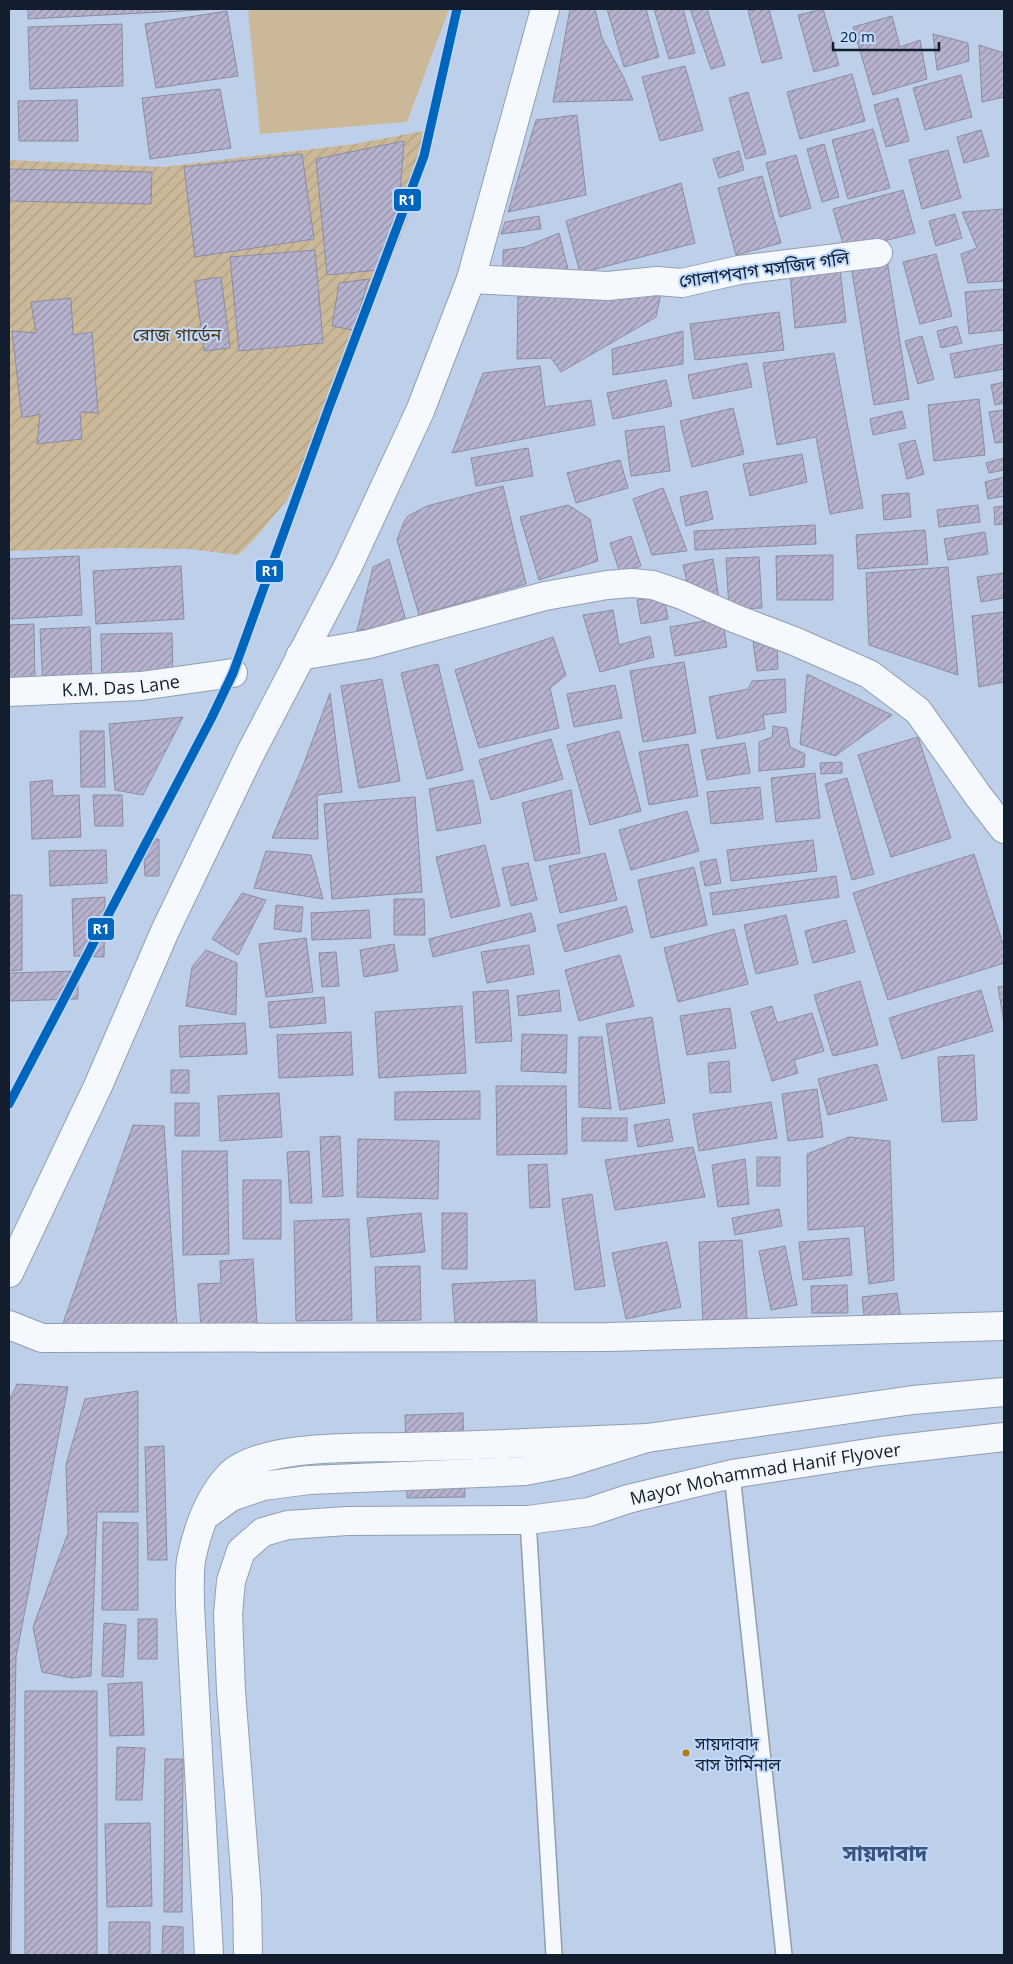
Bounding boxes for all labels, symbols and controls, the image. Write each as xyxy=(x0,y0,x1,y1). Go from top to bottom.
scale bar xyxy=(833,20,939,52)
text: 20 m xyxy=(840,26,875,46)
line badge: R1 xyxy=(393,188,422,212)
text: R1 xyxy=(398,190,416,209)
street label: গোলাপবাগ মসজিদ গলি xyxy=(677,245,851,293)
park label: রোজ গার্ডেন xyxy=(133,322,223,346)
line badge: R1 xyxy=(255,559,284,583)
text: R1 xyxy=(261,561,279,580)
street label: K.M. Das Lane xyxy=(61,669,181,702)
line badge: R1 xyxy=(87,917,115,941)
text: R1 xyxy=(92,919,110,938)
street label: Mayor Mohammad Hanif Flyover xyxy=(627,1437,902,1510)
place label: সায়দাবাদ বাস টার্মিনাল xyxy=(694,1732,781,1776)
marker: সায়দাবাদ বাস টার্মিনাল xyxy=(681,1748,691,1758)
district label: সায়দাবাদ xyxy=(842,1837,928,1867)

